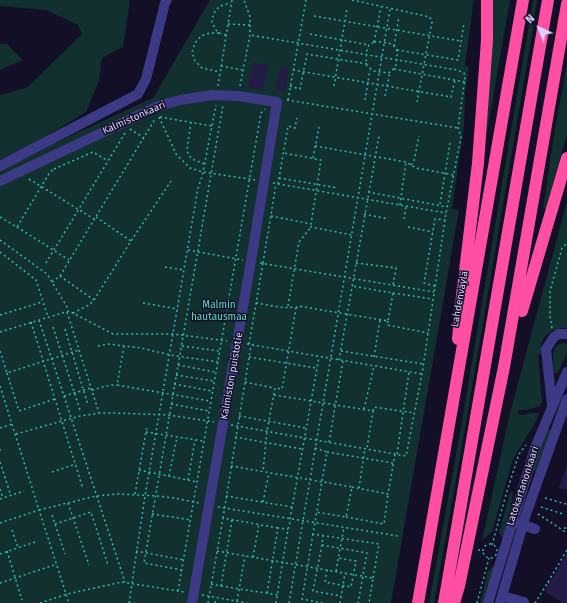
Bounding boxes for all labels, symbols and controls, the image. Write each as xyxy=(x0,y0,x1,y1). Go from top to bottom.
north arrow xyxy=(519,8,559,48)
text: N xyxy=(523,12,537,26)
street label: Kalmistonkaari xyxy=(101,99,167,137)
street label: Lahdenväylä xyxy=(449,270,471,328)
park label: Malmin hautausmaa xyxy=(191,299,247,322)
street label: Kalmiston puistotie xyxy=(218,331,246,421)
street label: Latokartanonkaari xyxy=(504,445,542,527)

